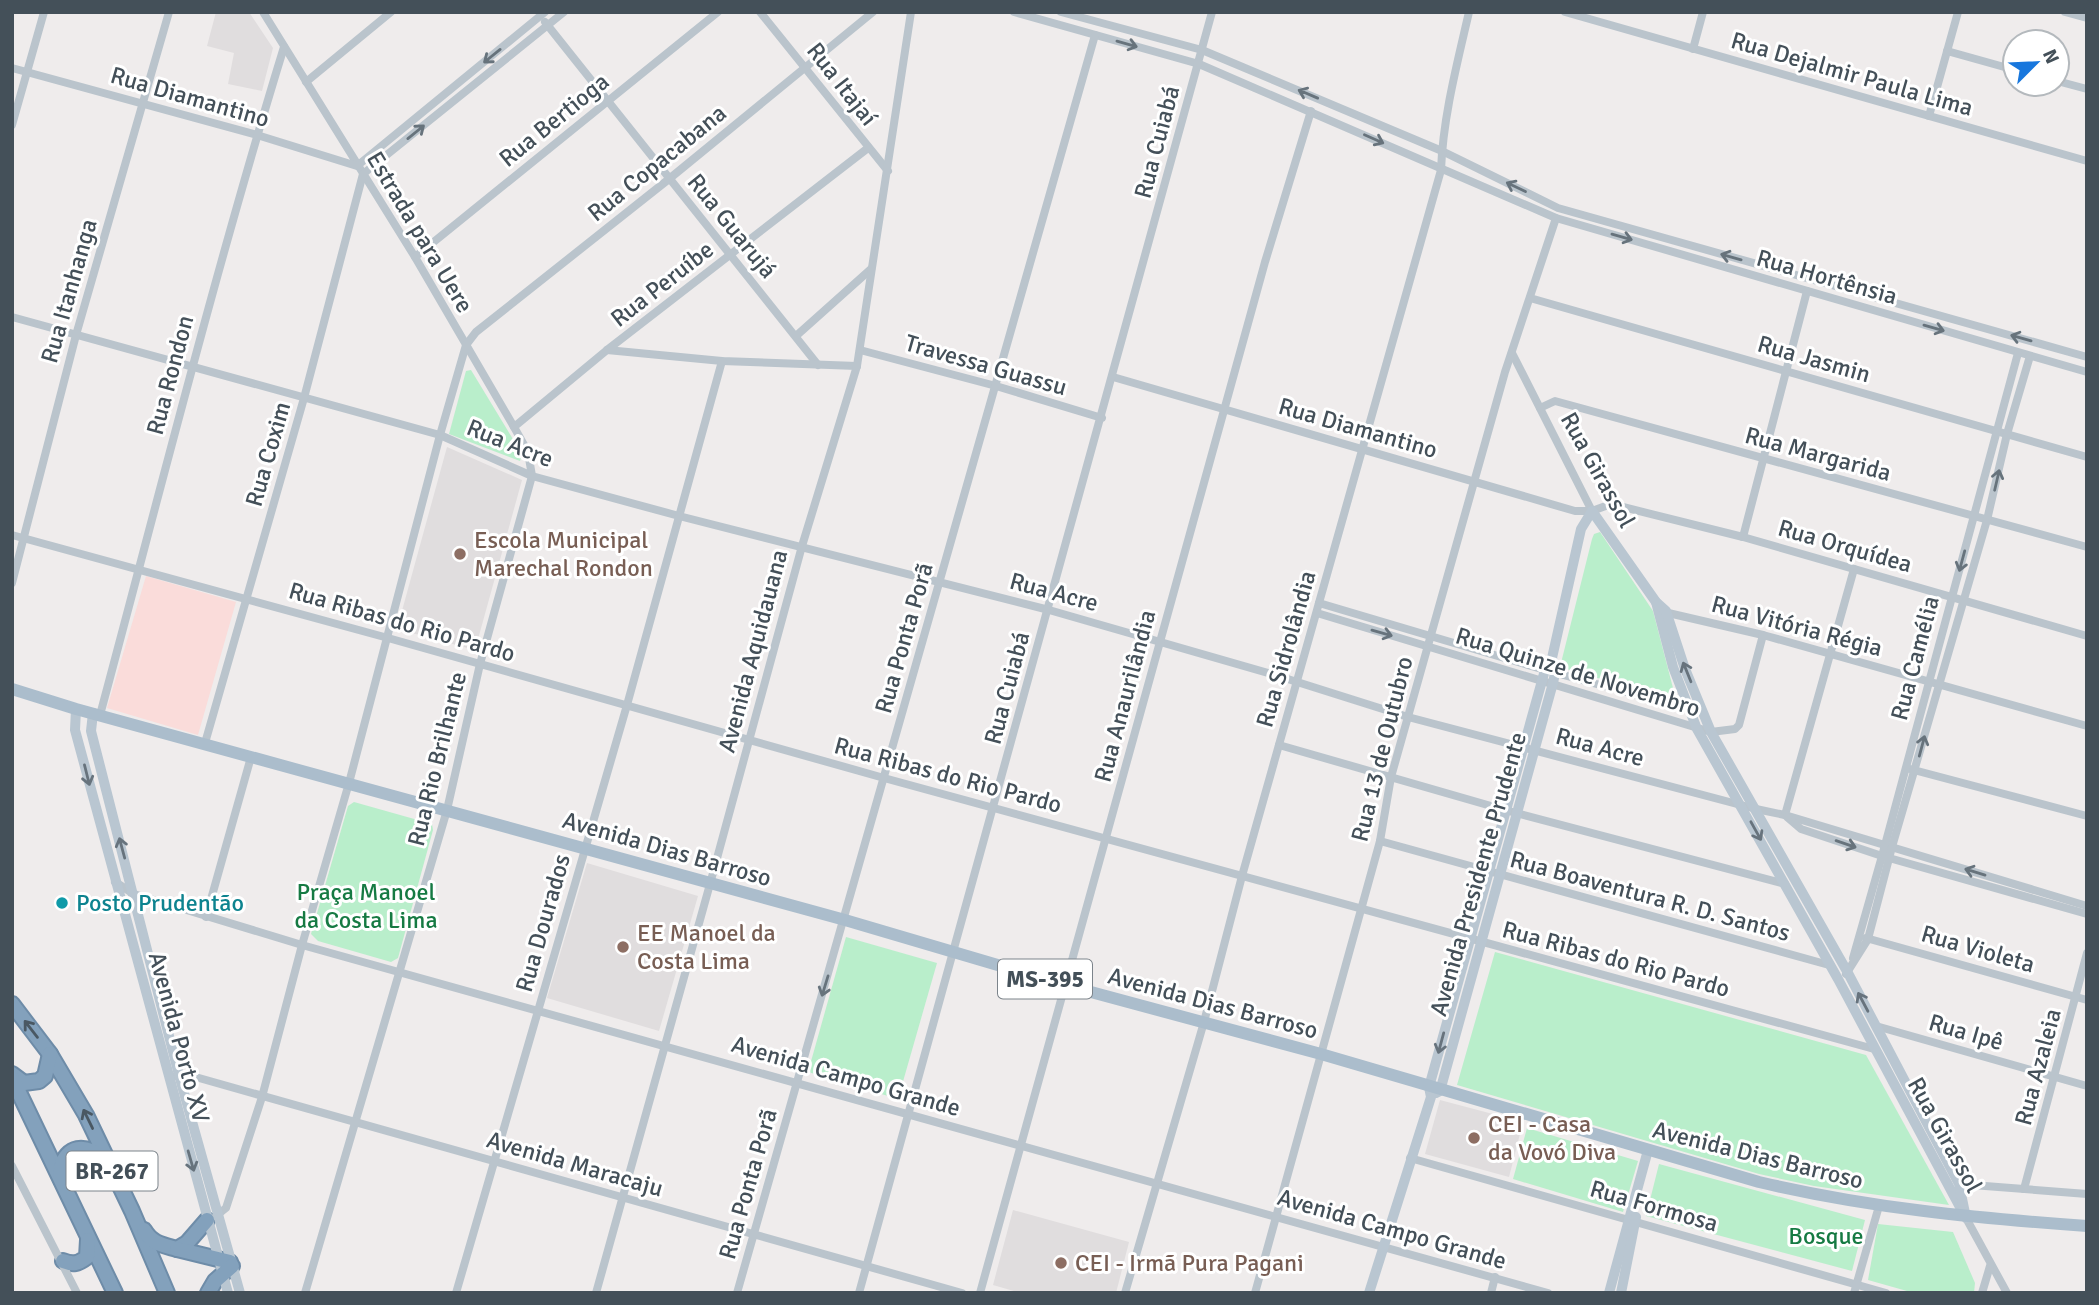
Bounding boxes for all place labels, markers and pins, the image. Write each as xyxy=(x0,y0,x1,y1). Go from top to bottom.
place label: Escola Municipal Marechal Rondon xyxy=(474,525,653,583)
marker: Escola Municipal Marechal Rondon xyxy=(452,546,468,562)
place label: Posto Prudentão xyxy=(76,888,244,918)
marker: Posto Prudentão xyxy=(54,895,70,911)
place label: EE Manoel da Costa Lima xyxy=(637,918,776,976)
marker: EE Manoel da Costa Lima xyxy=(615,939,631,955)
place label: CEI - Casa da Vovó Diva xyxy=(1488,1109,1616,1167)
marker: CEI - Casa da Vovó Diva xyxy=(1466,1130,1482,1146)
place label: CEI - Irmã Pura Pagani xyxy=(1075,1248,1304,1278)
marker: CEI - Irmã Pura Pagani xyxy=(1053,1255,1069,1271)

